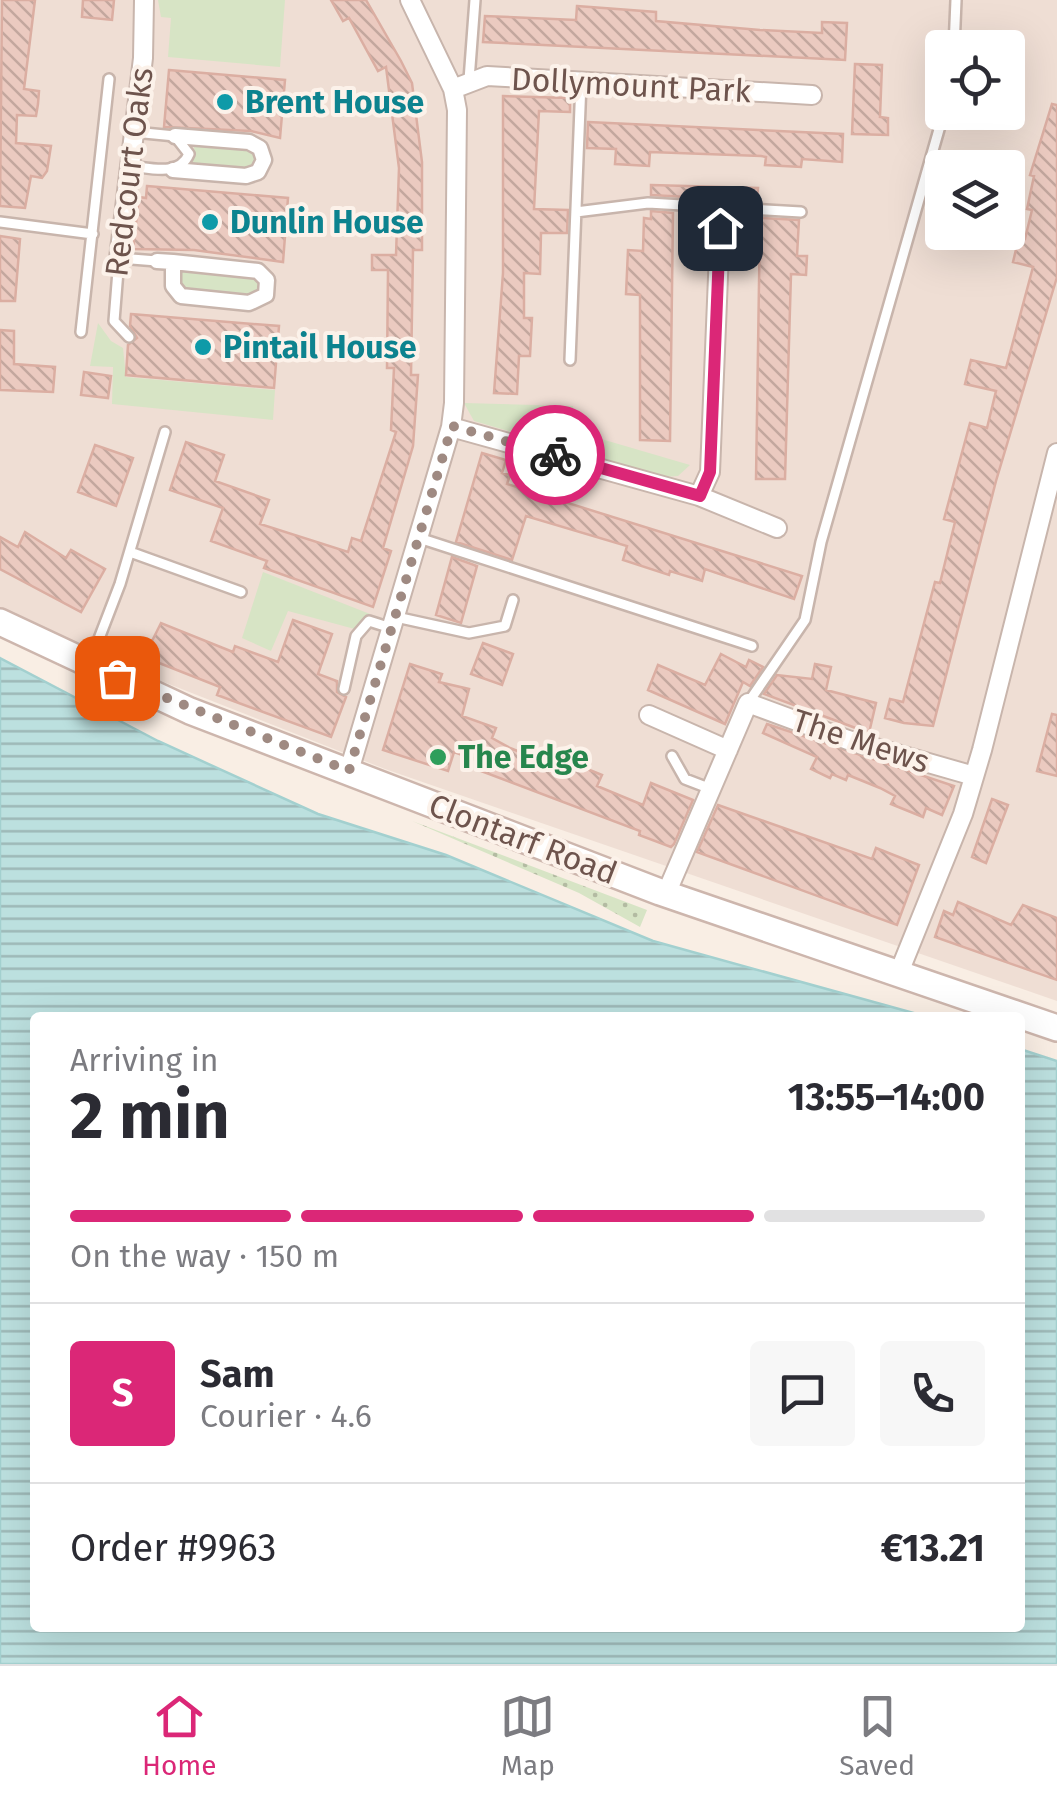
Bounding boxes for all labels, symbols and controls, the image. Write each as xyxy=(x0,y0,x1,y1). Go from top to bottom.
map controls xyxy=(925,30,1025,250)
button: locate xyxy=(925,30,1025,130)
street label: Dollymount Park xyxy=(510,60,752,110)
street label: Redcourt Oaks xyxy=(97,65,161,279)
place label: Brent House xyxy=(245,83,424,121)
marker: Brent House xyxy=(214,91,236,113)
button: layers xyxy=(925,150,1025,250)
pin xyxy=(678,186,763,271)
icon: home xyxy=(693,201,748,256)
place label: Dunlin House xyxy=(230,203,424,241)
marker: Dunlin House xyxy=(199,211,221,233)
place label: Pintail House xyxy=(223,328,417,366)
marker: Pintail House xyxy=(192,336,214,358)
courier xyxy=(505,405,605,505)
icon: bike xyxy=(528,428,583,483)
pin xyxy=(75,636,160,721)
icon: bag xyxy=(90,651,145,706)
street label: The Mews xyxy=(788,701,934,781)
place label: The Edge xyxy=(458,738,589,776)
marker: The Edge xyxy=(427,746,449,768)
street label: Clontarf Road xyxy=(424,786,622,892)
text: Arriving in xyxy=(70,1041,218,1079)
text: 13:55–14:00 xyxy=(788,1074,985,1120)
text: 2 min xyxy=(70,1077,230,1155)
text: On the way · 150 m xyxy=(70,1237,339,1275)
button: chat xyxy=(750,1341,855,1446)
button: phone xyxy=(880,1341,985,1446)
text: Sam xyxy=(200,1351,275,1397)
text: S xyxy=(112,1370,133,1416)
text: Courier · 4.6 xyxy=(200,1397,372,1435)
text: Order #9963 xyxy=(70,1525,276,1571)
text: €13.21 xyxy=(881,1525,985,1571)
tab: Home xyxy=(142,1689,217,1782)
tab: Map xyxy=(500,1689,555,1782)
tab: Saved xyxy=(839,1689,915,1782)

